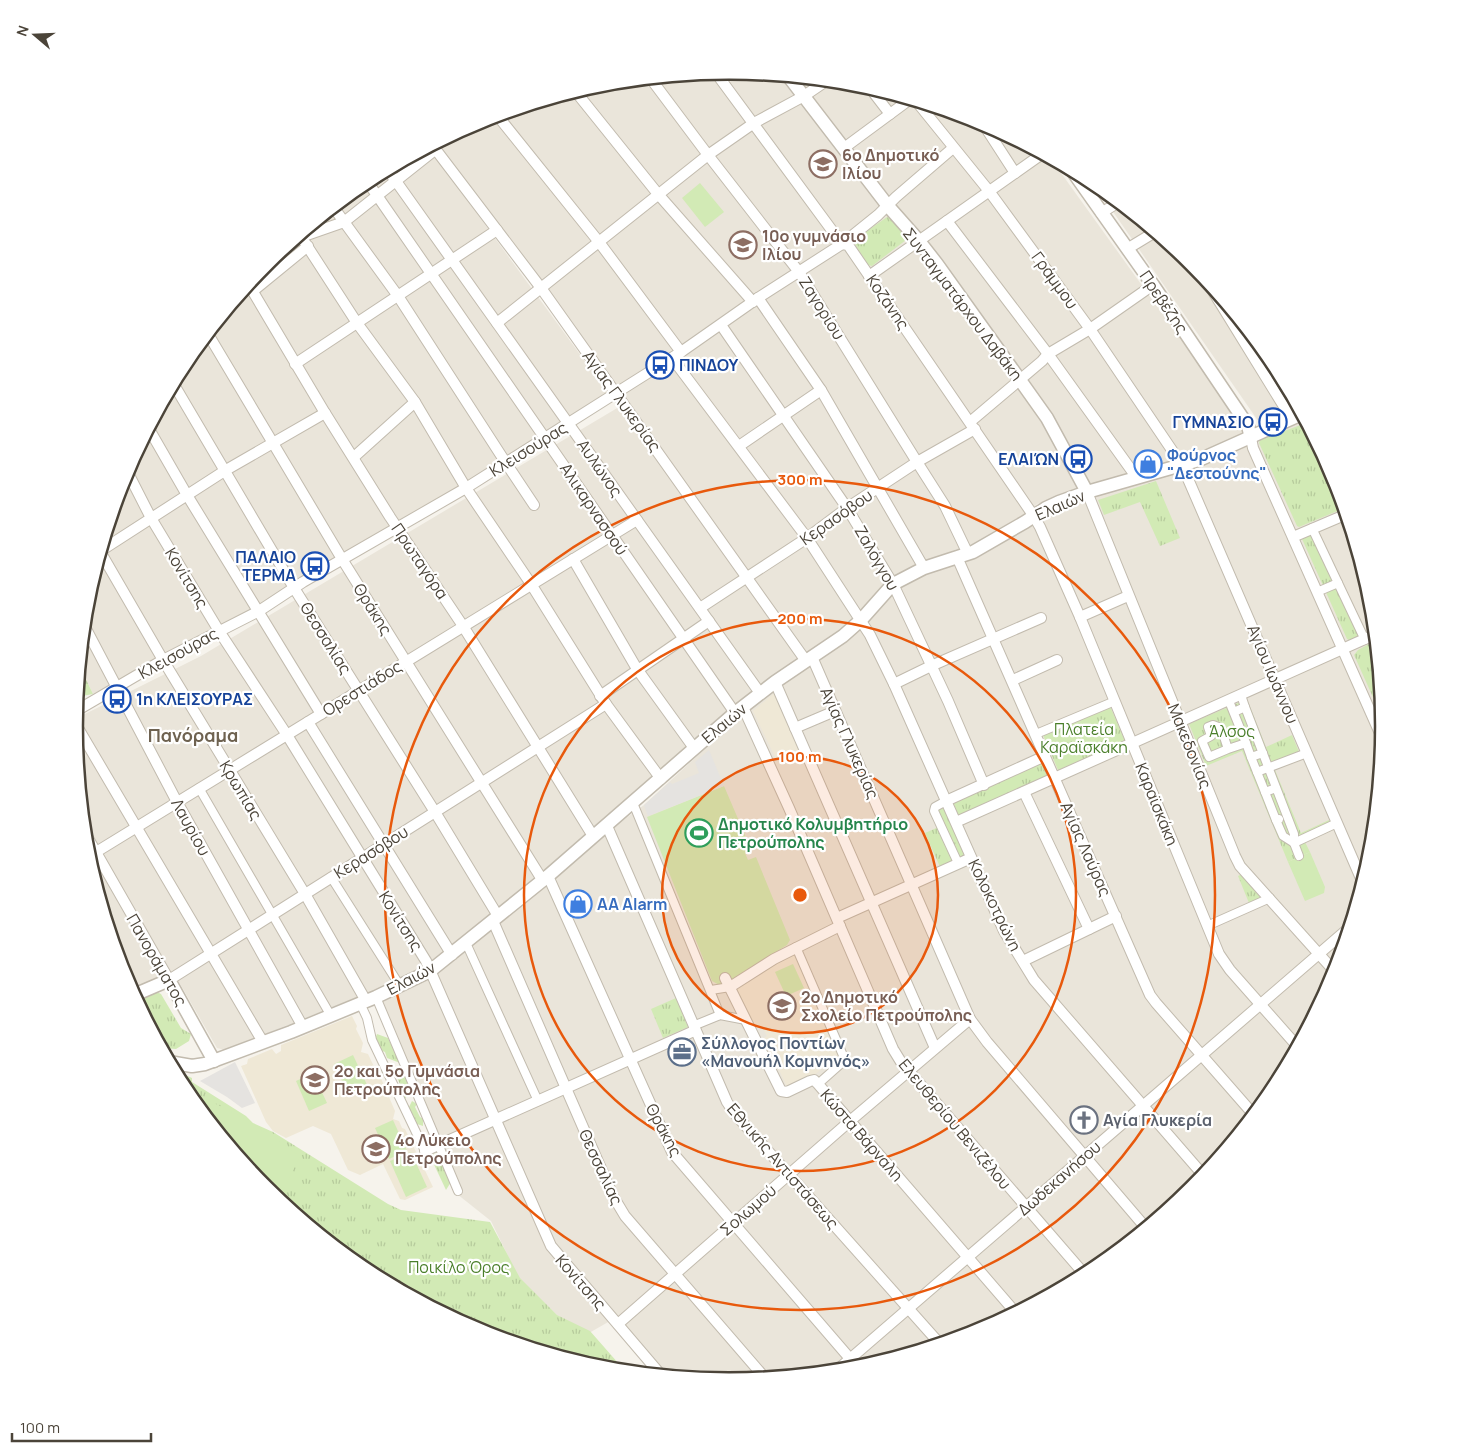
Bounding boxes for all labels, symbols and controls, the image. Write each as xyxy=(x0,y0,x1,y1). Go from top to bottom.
north arrow xyxy=(10,10,60,60)
text: N xyxy=(12,23,33,38)
place label: 6ο Δημοτικό Ιλίου xyxy=(842,144,939,184)
school or university icon: 6ο Δημοτικό Ιλίου xyxy=(808,149,838,179)
street label: Συνταγματάρχου Δαβάκη xyxy=(898,223,1028,385)
place label: 10ο γυμνάσιο Ιλίου xyxy=(762,225,866,265)
school or university icon: 10ο γυμνάσιο Ιλίου xyxy=(728,230,758,260)
street label: Γράμμου xyxy=(1027,247,1083,313)
street label: Πρεβέζης xyxy=(1135,266,1193,338)
street label: Κοζάνης xyxy=(861,270,915,334)
street label: Ζαγορίου xyxy=(794,272,850,344)
street label: Αγίας Γλυκερίας xyxy=(578,346,666,456)
bus stop icon: ΠΙΝΔΟΥ xyxy=(645,350,675,380)
place label: ΠΙΝΔΟΥ xyxy=(679,354,738,376)
bus stop icon: ΓΥΜΝΑΣΙΟ xyxy=(1258,407,1288,437)
place label: ΓΥΜΝΑΣΙΟ xyxy=(1172,411,1254,433)
street label: Κλεισούρας xyxy=(485,416,571,482)
street label: Αυλώνος xyxy=(572,435,628,501)
bus stop icon: ΕΛΑΙΏΝ xyxy=(1063,444,1093,474)
place label: Φούρνος "Δεστούνης" xyxy=(1167,444,1267,484)
place label: ΕΛΑΙΏΝ xyxy=(998,448,1059,470)
shop icon: Φούρνος "Δεστούνης" xyxy=(1133,449,1163,479)
street label: Αλικαρνασσού xyxy=(555,459,633,559)
text: 300 m xyxy=(778,469,822,490)
street label: Κερασόβου xyxy=(795,484,877,550)
street label: Ελαιών xyxy=(1032,484,1088,526)
street label: Πρωταγόρα xyxy=(387,519,453,603)
street label: Ζαλόγγου xyxy=(850,522,904,594)
street label: Κονίτσης xyxy=(160,544,214,613)
place label: ΠΑΛΑΙΟ ΤΕΡΜΑ xyxy=(235,546,296,586)
bus stop icon: ΠΑΛΑΙΟ ΤΕΡΜΑ xyxy=(300,551,330,581)
street label: Θράκης xyxy=(349,579,398,639)
street label: Θεσσαλίας xyxy=(295,598,357,678)
text: 200 m xyxy=(777,608,823,629)
street label: Αγίου Ιωάννου xyxy=(1242,621,1304,727)
street label: Κλεισούρας xyxy=(134,622,222,684)
street label: Ορεστιάδος xyxy=(318,655,406,721)
bus stop icon: 1η ΚΛΕΙΣΟΥΡΑΣ xyxy=(102,684,132,714)
street label: Αγίας Γλυκερίας xyxy=(815,684,885,803)
place label: 1η ΚΛΕΙΣΟΥΡΑΣ xyxy=(136,688,253,710)
street label: Ελαιών xyxy=(697,698,751,748)
street label: Μακεδονίας xyxy=(1163,700,1217,792)
park label: Πλατεία Καραϊσκάκη xyxy=(1040,718,1128,758)
park label: Άλσος xyxy=(1209,720,1255,742)
district label: Πανόραμα xyxy=(148,723,238,747)
text: 100 m xyxy=(779,746,821,767)
street label: Κρωπίας xyxy=(215,756,267,824)
street label: Καραϊσκάκη xyxy=(1130,759,1184,849)
street label: Λαυρίου xyxy=(166,794,216,860)
street label: Αγίας Λαύρας xyxy=(1055,798,1117,900)
place label: Δημοτικό Κολυμβητήριο Πετρούπολης xyxy=(718,813,908,853)
sports icon: Δημοτικό Κολυμβητήριο Πετρούπολης xyxy=(684,818,714,848)
street label: Κερασόβου xyxy=(330,820,412,884)
street label: Κολοκοτρώνη xyxy=(963,855,1027,955)
centre of rings xyxy=(791,886,809,904)
street label: Κονίτσης xyxy=(374,887,428,955)
shop icon: AA Alarm xyxy=(563,889,593,919)
place label: AA Alarm xyxy=(597,893,667,915)
street label: Πανοράματος xyxy=(122,910,192,1010)
street label: Ελαιών xyxy=(383,956,439,1000)
place label: 2ο Δημοτικό Σχολείο Πετρούπολης xyxy=(801,986,972,1026)
school or university icon: 2ο Δημοτικό Σχολείο Πετρούπολης xyxy=(767,991,797,1021)
place label: Σύλλογος Ποντίων «Μανουήλ Κομνηνός» xyxy=(701,1032,870,1072)
office icon: Σύλλογος Ποντίων «Μανουήλ Κομνηνός» xyxy=(667,1037,697,1067)
street label: Ελευθερίου Βενιζέλου xyxy=(894,1054,1016,1194)
place label: 2ο και 5ο Γυμνάσια Πετρούπολης xyxy=(334,1060,480,1100)
school or university icon: 2ο και 5ο Γυμνάσια Πετρούπολης xyxy=(300,1065,330,1095)
street label: Κώστα Βάρναλη xyxy=(816,1084,908,1186)
street label: Εθνικής Αντιστάσεως xyxy=(722,1098,844,1234)
street label: Θράκης xyxy=(641,1100,687,1161)
church icon: Αγία Γλυκερία xyxy=(1069,1105,1099,1135)
place label: Αγία Γλυκερία xyxy=(1103,1109,1212,1131)
street label: Θεσσαλίας xyxy=(574,1126,628,1208)
place label: 4ο Λύκειο Πετρούπολης xyxy=(395,1129,501,1169)
school or university icon: 4ο Λύκειο Πετρούπολης xyxy=(361,1134,391,1164)
street label: Δωδεκανήσου xyxy=(1013,1136,1105,1220)
street label: Σολωμού xyxy=(715,1179,781,1241)
street label: Κονίτσης xyxy=(551,1249,611,1315)
park label: Ποικίλο Όρος xyxy=(408,1256,510,1278)
scale bar xyxy=(12,1410,151,1442)
text: 100 m xyxy=(20,1417,60,1438)

